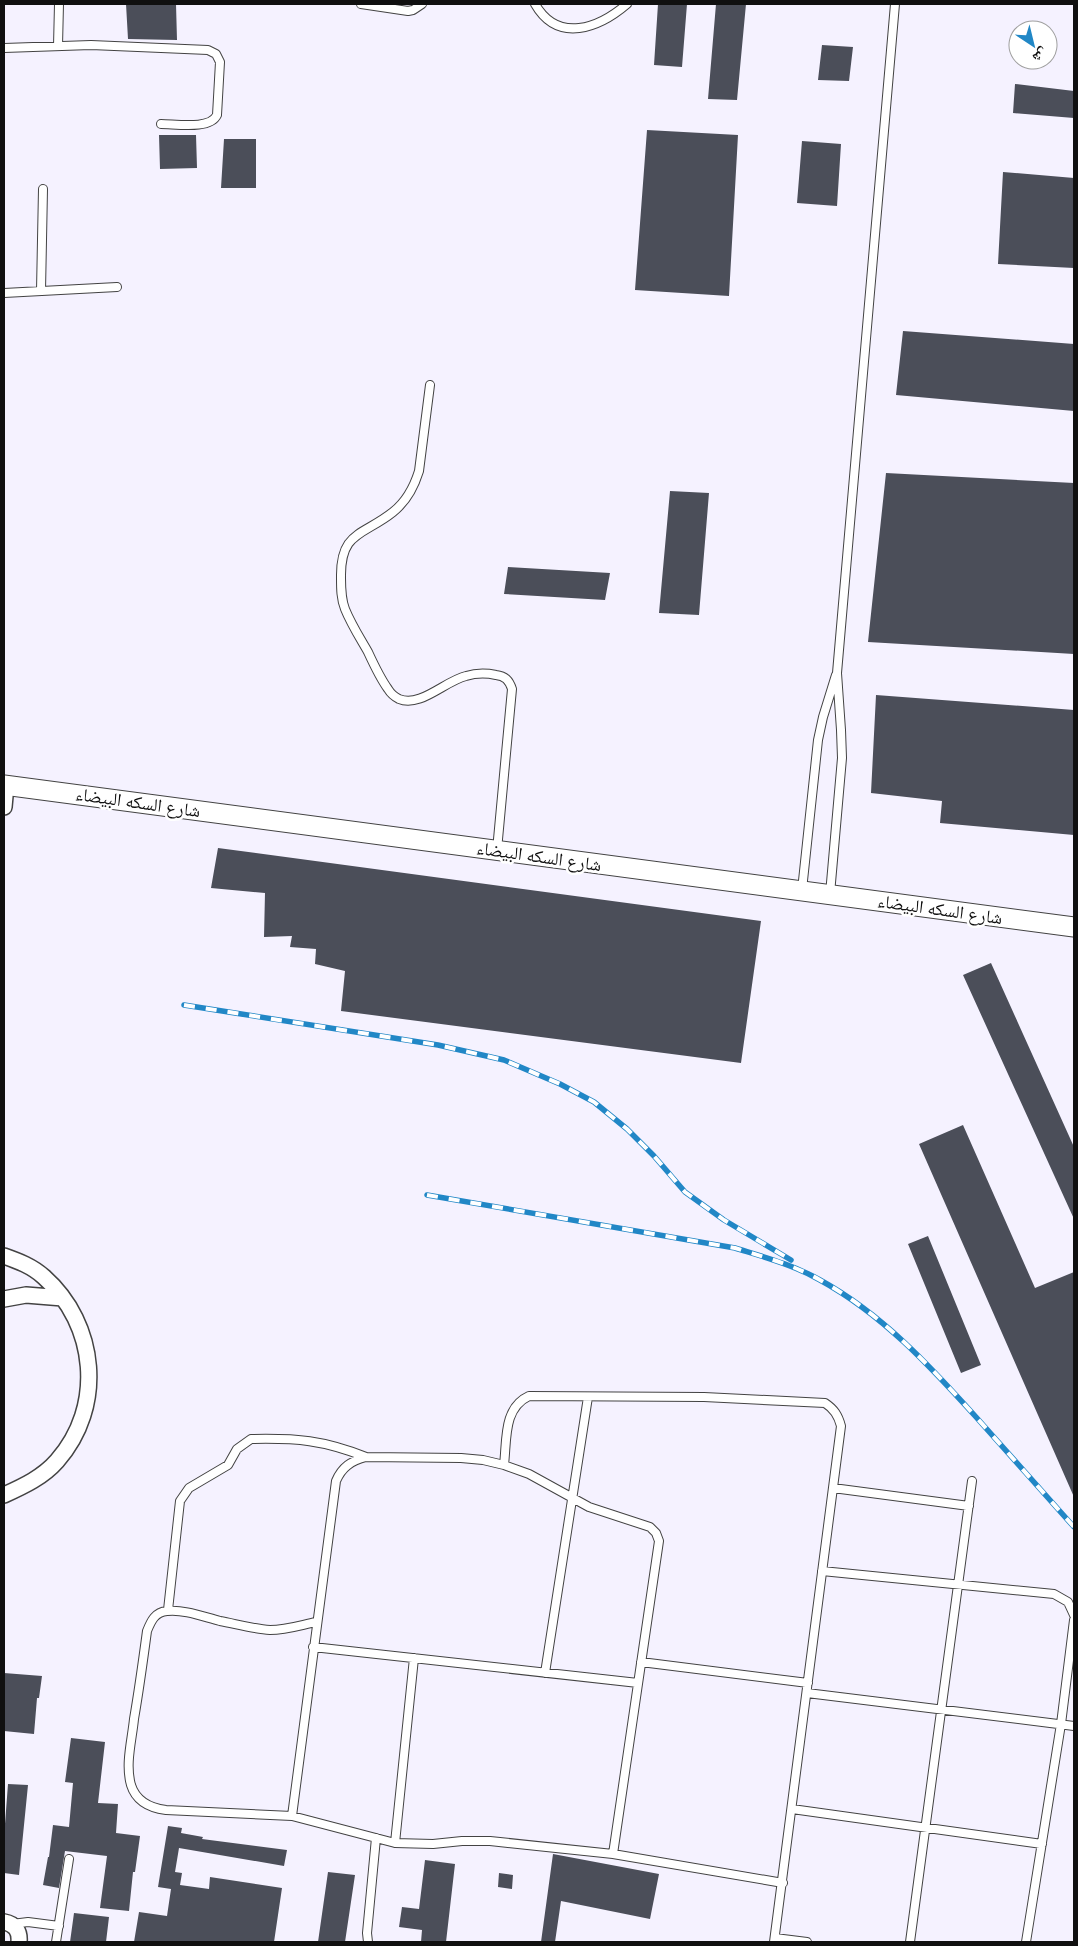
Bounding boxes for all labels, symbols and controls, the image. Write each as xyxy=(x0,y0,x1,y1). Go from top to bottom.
north arrow xyxy=(1008,20,1058,70)
text: ش xyxy=(1029,44,1051,67)
street label: شارع السكه البيضاء xyxy=(74,783,202,822)
street label: شارع السكه البيضاء xyxy=(475,837,603,876)
street label: شارع السكه البيضاء xyxy=(876,890,1004,929)

